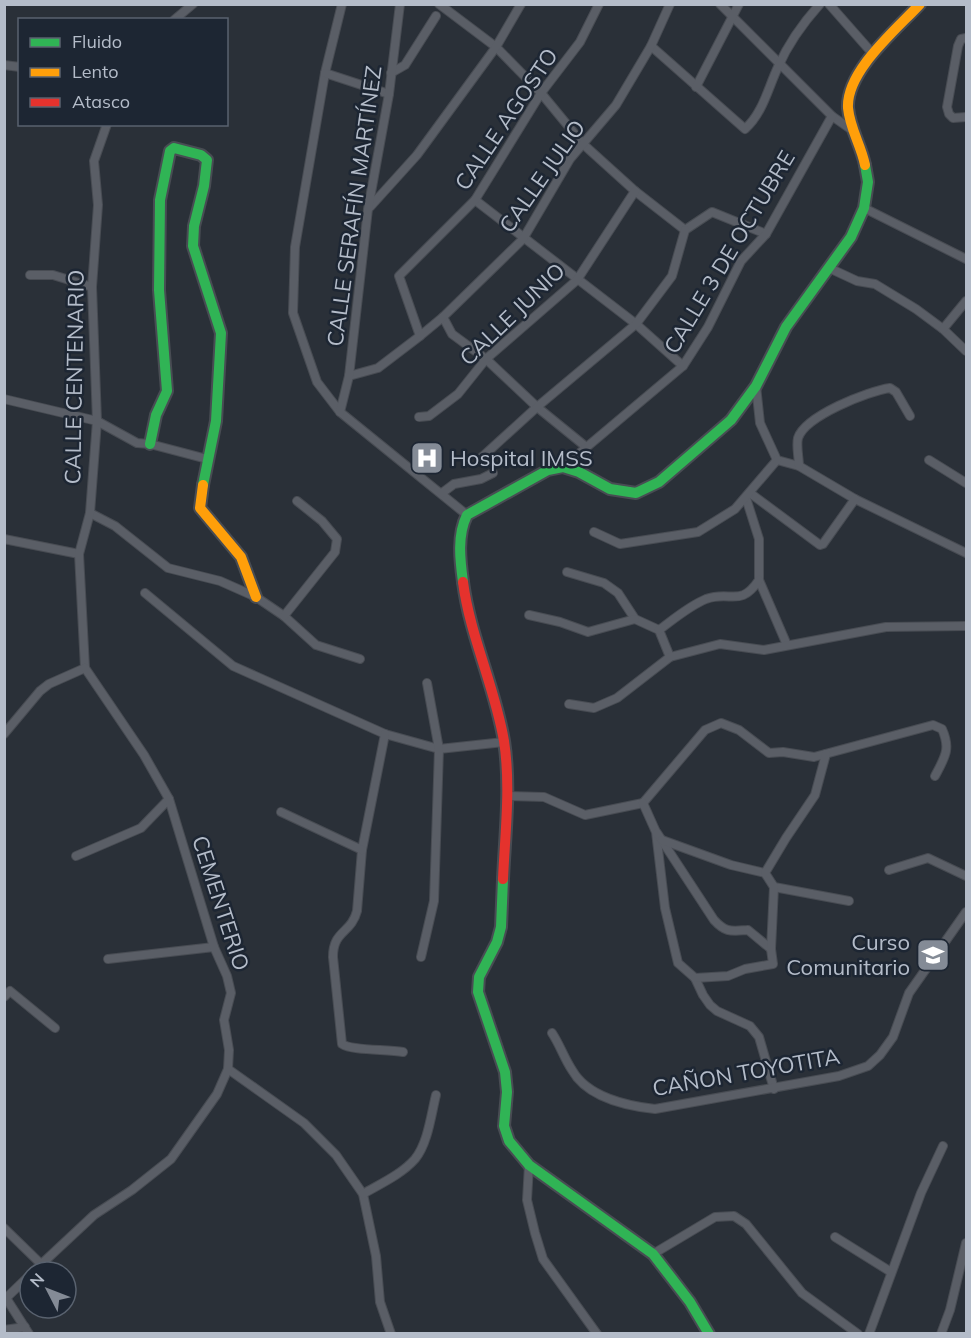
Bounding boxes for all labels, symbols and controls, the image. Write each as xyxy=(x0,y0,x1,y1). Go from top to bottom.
legend xyxy=(18,18,228,126)
text: Fluido xyxy=(72,30,122,53)
street label: CALLE AGOSTO xyxy=(448,43,564,195)
text: Lento xyxy=(72,60,119,83)
street label: CALLE SERAFÍN MARTÍNEZ xyxy=(320,64,388,348)
text: Atasco xyxy=(72,90,130,113)
street label: CALLE JULIO xyxy=(493,114,591,238)
street label: CALLE 3 DE OCTUBRE xyxy=(657,145,801,359)
street label: CALLE JUNIO xyxy=(453,257,571,371)
street label: CALLE CENTENARIO xyxy=(58,269,90,485)
hospital icon: Hospital IMSS xyxy=(409,440,445,476)
place label: Hospital IMSS xyxy=(450,444,593,472)
street label: CEMENTERIO xyxy=(186,832,256,974)
place label: Curso Comunitario xyxy=(786,928,910,981)
school or university icon: Curso Comunitario xyxy=(915,937,951,973)
street label: CAÑON TOYOTITA xyxy=(650,1042,842,1102)
north arrow xyxy=(18,1260,78,1320)
text: N xyxy=(25,1269,48,1291)

